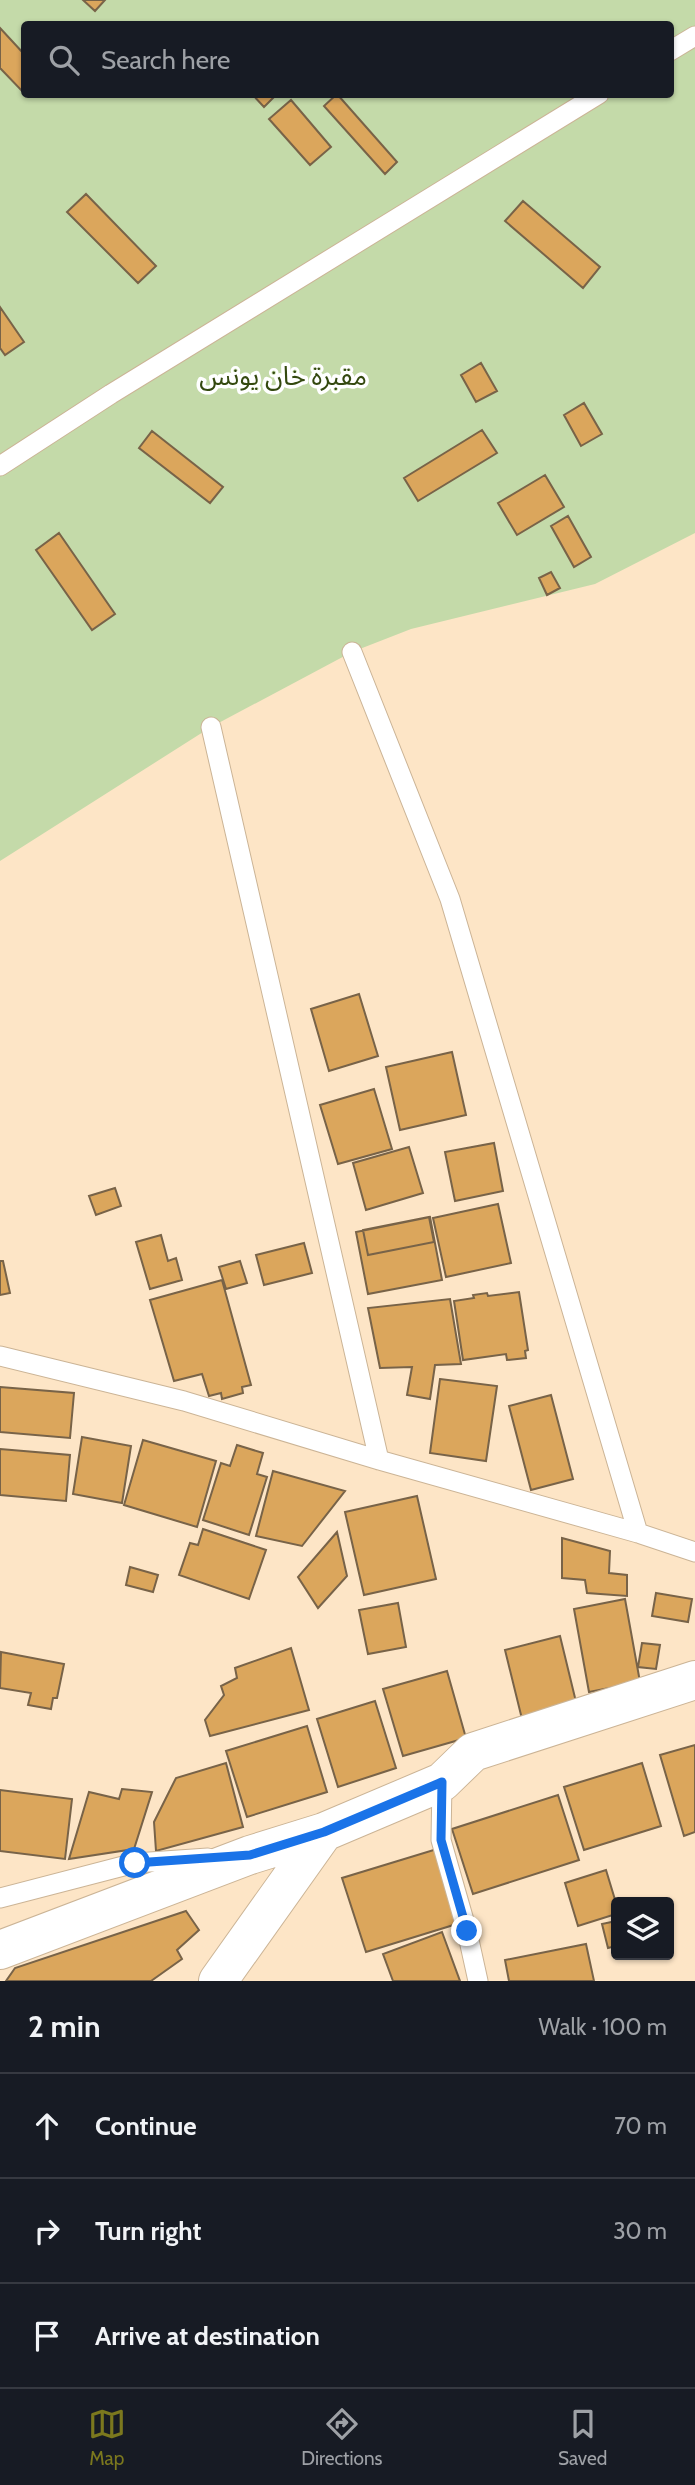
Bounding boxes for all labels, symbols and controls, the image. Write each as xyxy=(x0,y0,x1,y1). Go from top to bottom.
search box xyxy=(21,21,674,98)
icon: search xyxy=(45,41,83,79)
text: Search here xyxy=(101,44,230,76)
park label: مقبرة خان يونس xyxy=(199,360,367,392)
route start xyxy=(119,1847,150,1878)
map controls xyxy=(611,1897,674,1960)
button: layers xyxy=(611,1897,674,1960)
route end xyxy=(451,1915,482,1946)
text: 2 min xyxy=(28,2008,100,2045)
text: Walk · 100 m xyxy=(539,2013,667,2041)
icon: ahead xyxy=(28,2107,66,2145)
text: Continue xyxy=(95,2110,197,2142)
text: 70 m xyxy=(614,2112,667,2140)
icon: right xyxy=(28,2212,66,2250)
text: Turn right xyxy=(95,2215,201,2247)
text: 30 m xyxy=(613,2217,667,2245)
icon: arrive xyxy=(28,2317,66,2355)
text: Arrive at destination xyxy=(95,2320,320,2352)
tab: Map xyxy=(88,2405,126,2470)
tab: Directions xyxy=(301,2405,382,2470)
tab: Saved xyxy=(558,2405,607,2470)

